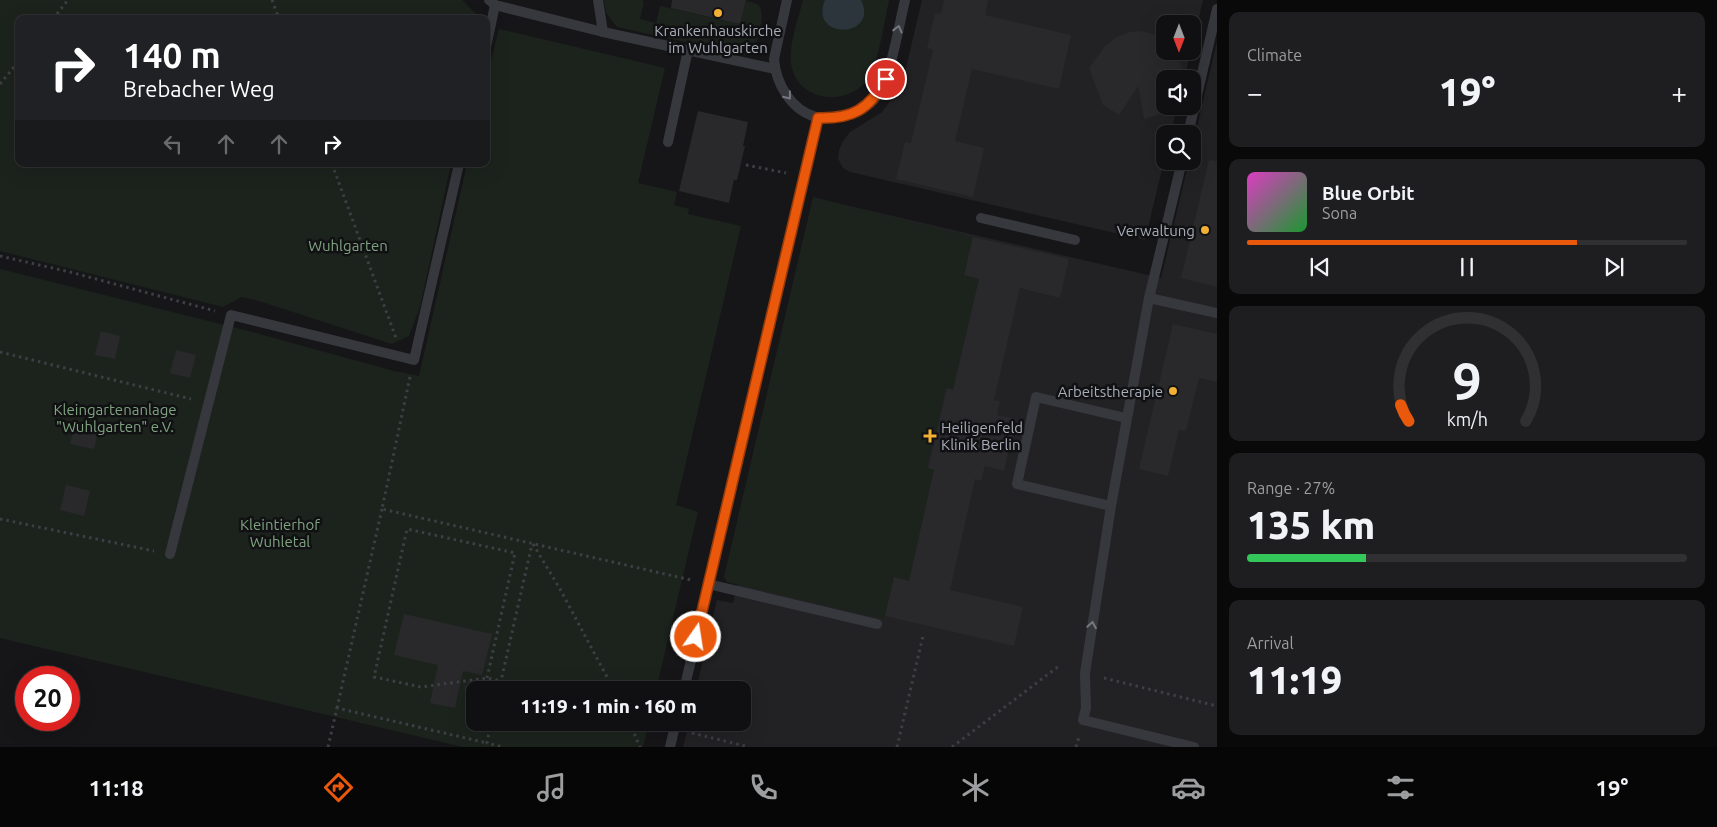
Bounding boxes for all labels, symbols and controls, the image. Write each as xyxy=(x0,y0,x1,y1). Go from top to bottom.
marker: Krankenhauskirche im Wuhlgarten xyxy=(712,7,724,19)
north arrow xyxy=(1156,15,1201,60)
map controls xyxy=(1156,15,1201,170)
place label: Krankenhauskirche im Wuhlgarten xyxy=(654,22,782,56)
one-way arrow xyxy=(892,25,903,34)
icon: right xyxy=(40,35,105,100)
text: 140 m xyxy=(123,35,221,75)
text: Climate xyxy=(1247,46,1302,64)
pin xyxy=(865,58,907,100)
icon: arrive xyxy=(872,65,900,93)
button: sound xyxy=(1156,70,1201,115)
text: 19° xyxy=(1439,71,1495,113)
text: Brebacher Weg xyxy=(123,76,275,101)
text: − xyxy=(1247,77,1263,108)
text: + xyxy=(1671,77,1687,108)
one-way arrow xyxy=(783,91,792,100)
button: search xyxy=(1156,125,1201,170)
icon: left xyxy=(159,130,187,158)
icon: ahead xyxy=(212,130,240,158)
icon: ahead xyxy=(265,130,293,158)
icon: right xyxy=(318,130,346,158)
text: Blue Orbit xyxy=(1322,182,1415,204)
text: Sona xyxy=(1322,204,1357,222)
place label: Verwaltung xyxy=(1117,222,1195,239)
marker: Verwaltung xyxy=(1199,224,1211,236)
park label: Wuhlgarten xyxy=(308,237,388,254)
icon: previous xyxy=(1306,253,1334,281)
icon: pause xyxy=(1453,253,1481,281)
icon: next xyxy=(1600,253,1628,281)
text: 9 xyxy=(1452,352,1482,410)
place label: Arbeitstherapie xyxy=(1058,383,1163,400)
marker: Arbeitstherapie xyxy=(1167,385,1179,397)
park label: Kleingartenanlage "Wuhlgarten" e.V. xyxy=(53,401,177,435)
text: km/h xyxy=(1446,409,1488,429)
place label: Heiligenfeld Klinik Berlin xyxy=(941,419,1023,453)
marker: Heiligenfeld Klinik Berlin xyxy=(923,429,937,443)
text: Range · 27% xyxy=(1247,479,1335,497)
text: 135 km xyxy=(1247,504,1375,546)
park label: Kleintierhof Wuhletal xyxy=(240,516,320,550)
position arrow xyxy=(669,610,721,662)
one-way arrow xyxy=(1087,620,1097,629)
text: Arrival xyxy=(1247,634,1294,652)
text: 11:19 xyxy=(1247,659,1342,701)
speed limit sign: 20 xyxy=(15,666,80,731)
text: 11:19 · 1 min · 160 m xyxy=(520,695,697,717)
icon: directions xyxy=(321,770,356,805)
icon: music xyxy=(534,770,569,805)
icon: phone xyxy=(746,770,781,805)
icon: climate xyxy=(958,770,993,805)
icon: car xyxy=(1171,770,1206,805)
icon: filters xyxy=(1383,770,1418,805)
text: 11:18 xyxy=(89,775,144,800)
text: 19° xyxy=(1596,775,1628,800)

